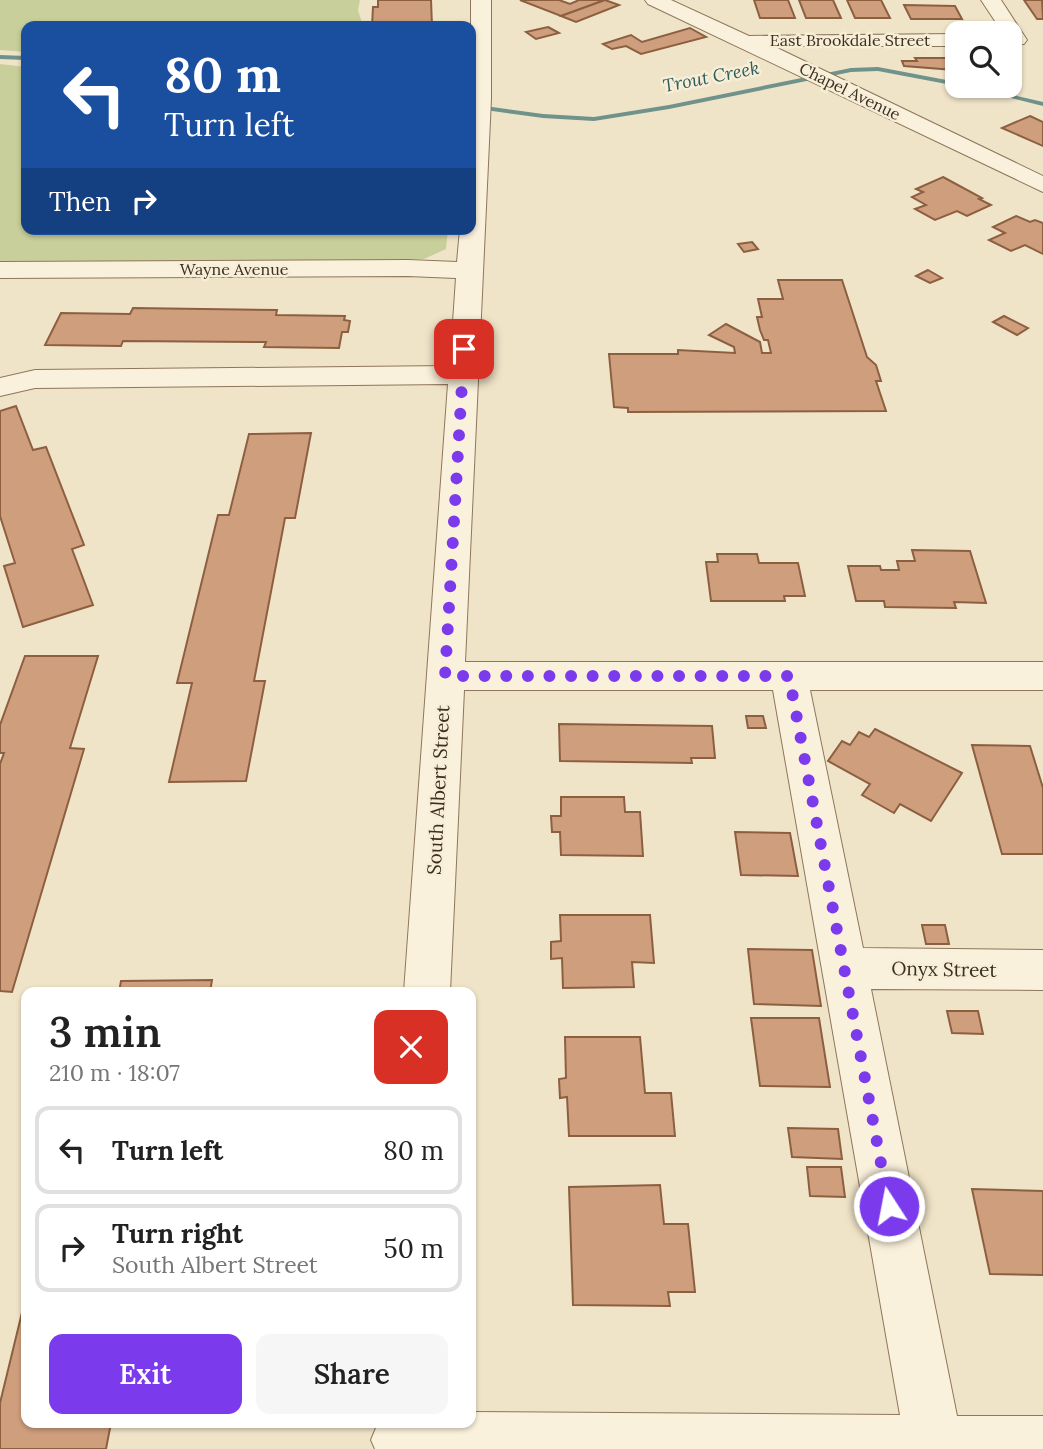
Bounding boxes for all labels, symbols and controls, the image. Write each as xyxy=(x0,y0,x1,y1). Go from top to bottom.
map controls xyxy=(945,21,1022,98)
button: search xyxy=(945,21,1022,98)
street label: East Brookdale Street xyxy=(770,30,931,50)
text: 80 m xyxy=(164,43,281,105)
icon: left xyxy=(49,49,140,140)
water label: Trout Creek xyxy=(661,56,761,97)
street label: Chapel Avenue xyxy=(796,58,904,124)
text: Turn left xyxy=(164,104,294,145)
icon: right xyxy=(125,182,163,220)
text: Then xyxy=(49,185,111,218)
street label: Wayne Avenue xyxy=(180,259,289,279)
pin xyxy=(434,319,494,379)
icon: arrive xyxy=(445,330,483,368)
street label: South Albert Street xyxy=(422,704,454,875)
street label: Onyx Street xyxy=(891,956,998,982)
text: 3 min xyxy=(49,1005,161,1059)
button: close xyxy=(374,1010,448,1084)
text: 210 m · 18:07 xyxy=(49,1058,180,1087)
icon: left xyxy=(53,1131,91,1169)
text: Turn left xyxy=(112,1134,223,1167)
text: 80 m xyxy=(383,1134,444,1167)
position arrow xyxy=(852,1169,926,1243)
text: Turn right xyxy=(112,1217,243,1250)
icon: right xyxy=(53,1229,91,1267)
text: 50 m xyxy=(384,1232,444,1265)
text: South Albert Street xyxy=(112,1250,318,1279)
button: Exit xyxy=(49,1334,242,1414)
button: Share xyxy=(256,1334,448,1414)

